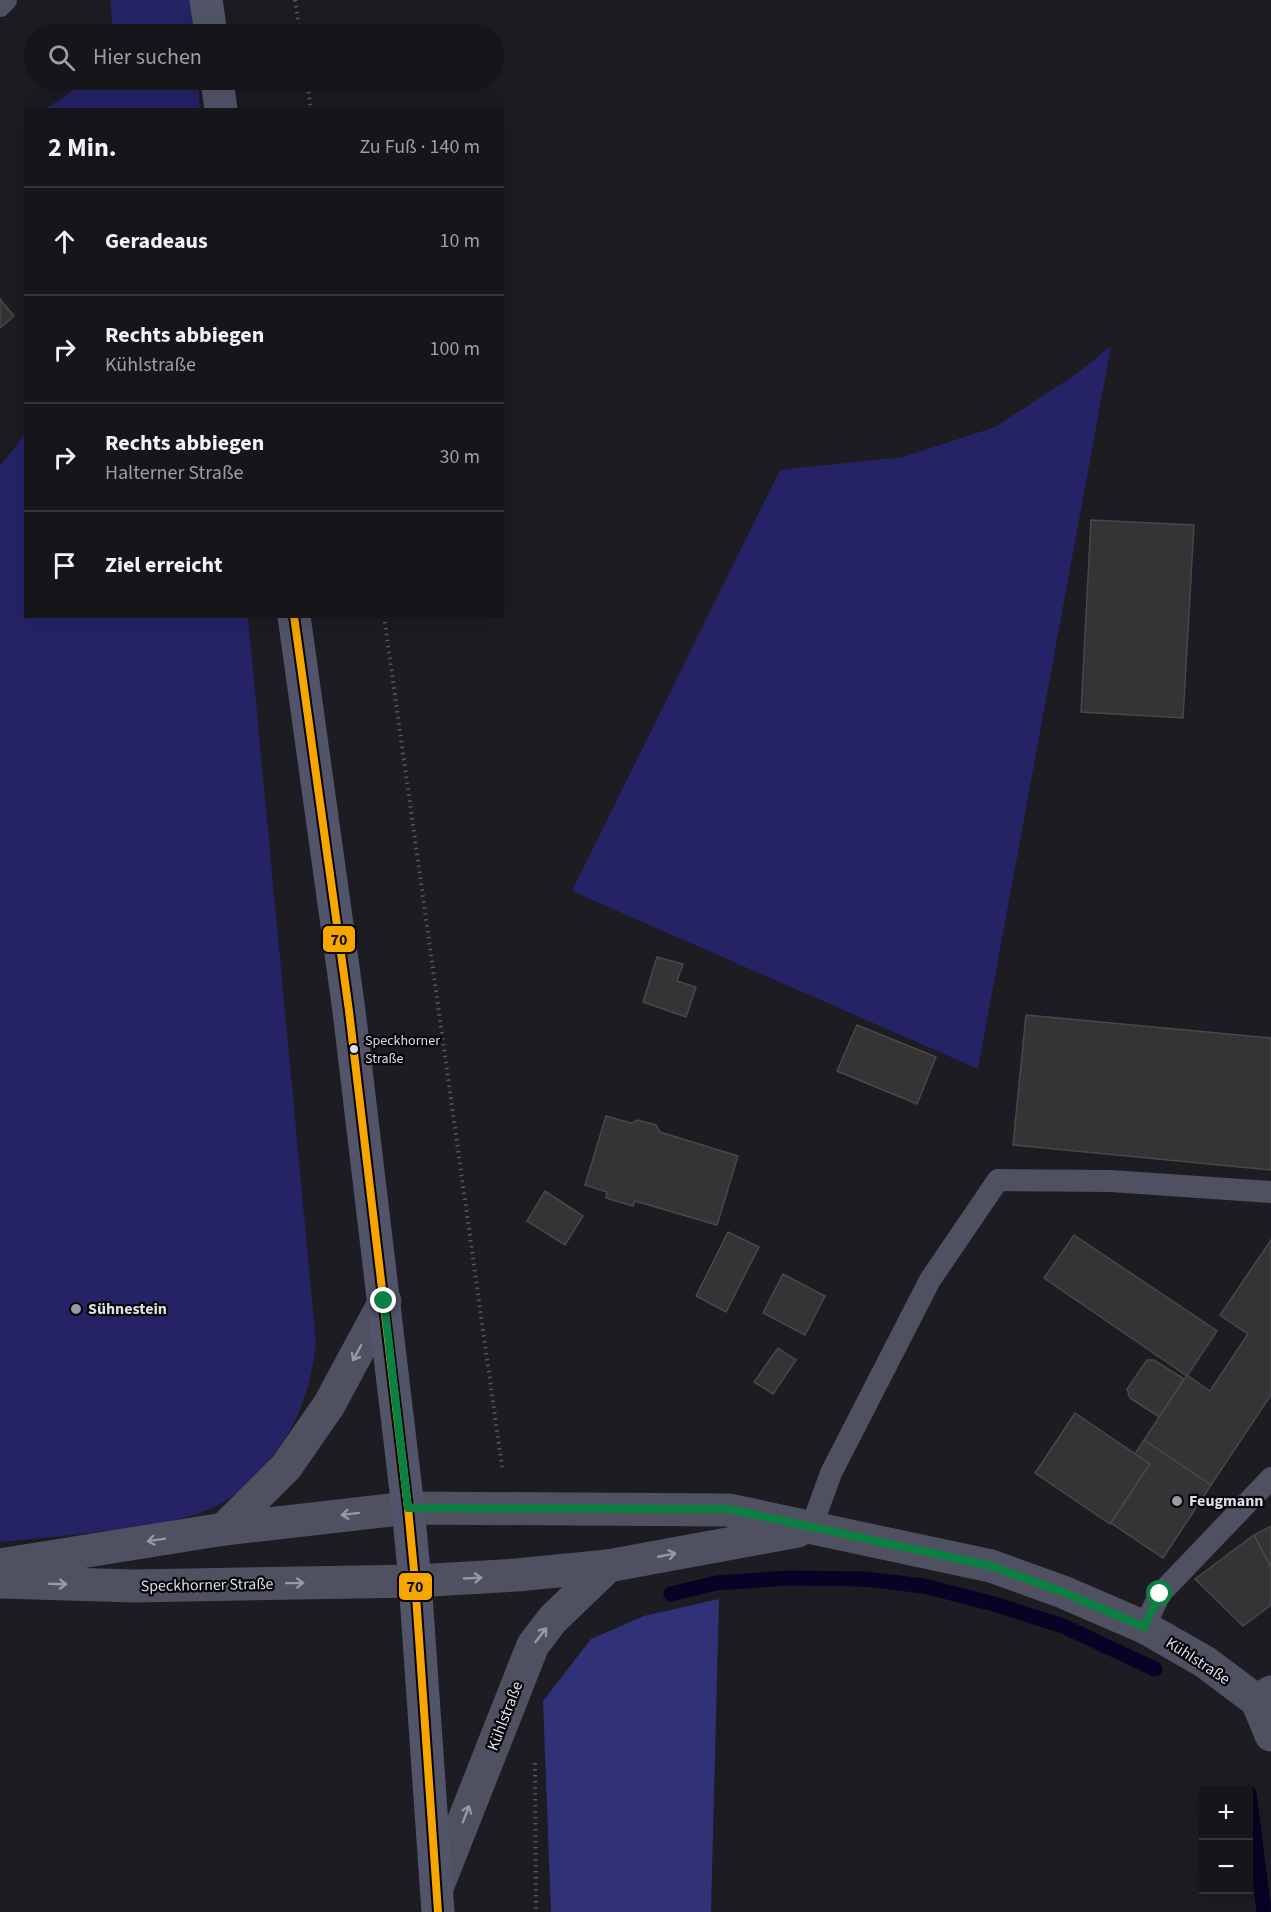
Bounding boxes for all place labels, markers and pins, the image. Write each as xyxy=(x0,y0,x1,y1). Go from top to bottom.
place label: Speckhorner Straße xyxy=(365,1031,440,1069)
marker: Speckhorner Straße xyxy=(348,1043,360,1055)
place label: Sühnestein xyxy=(88,1298,167,1320)
marker: Sühnestein xyxy=(69,1302,83,1316)
place label: Feugmann xyxy=(1189,1490,1263,1512)
marker: Feugmann xyxy=(1170,1494,1184,1508)

